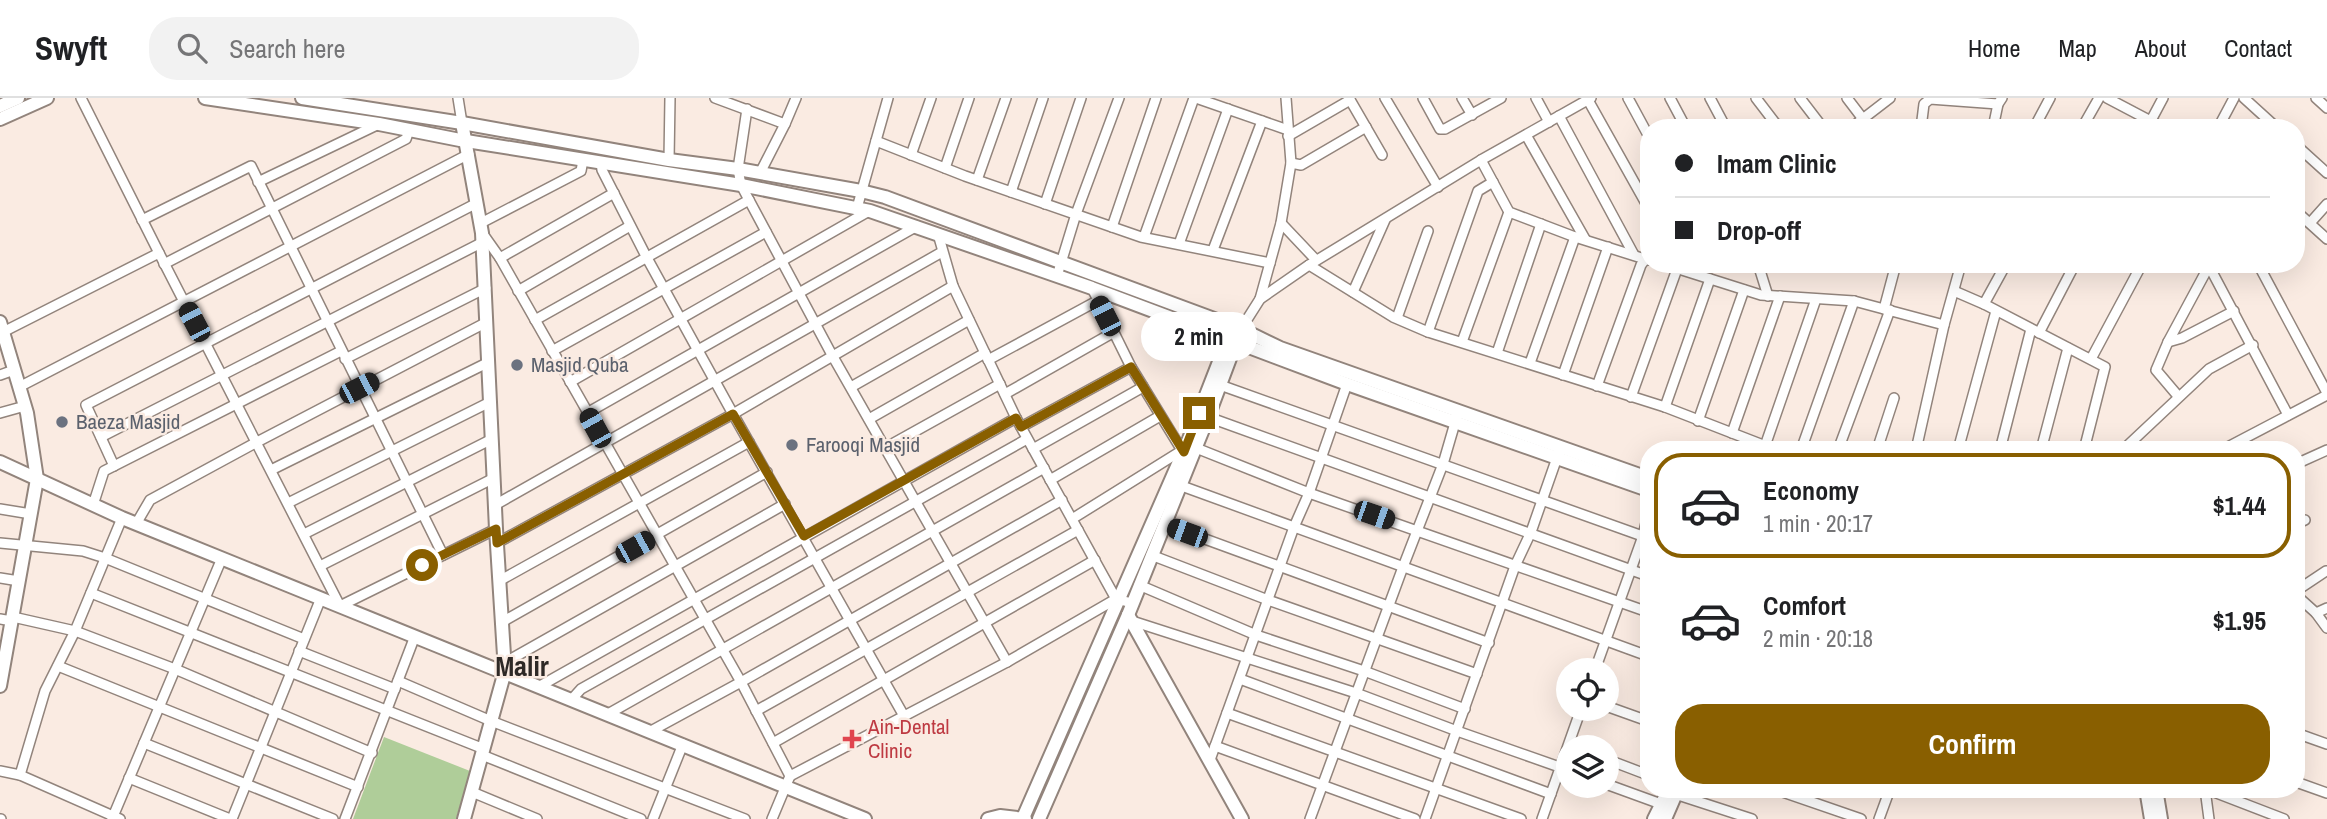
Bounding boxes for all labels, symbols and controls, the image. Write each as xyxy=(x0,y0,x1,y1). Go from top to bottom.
search box xyxy=(149,17,639,80)
text: Swyft xyxy=(35,26,107,70)
icon: search xyxy=(173,29,211,67)
text: Search here xyxy=(229,31,345,66)
text: Home xyxy=(1968,32,2020,64)
text: Map xyxy=(2058,32,2097,64)
text: About xyxy=(2135,32,2186,64)
text: Contact xyxy=(2224,32,2292,64)
text: Imam Clinic xyxy=(1717,146,1837,181)
text: Drop-off xyxy=(1717,213,1801,248)
car xyxy=(1087,293,1124,339)
car xyxy=(175,299,214,345)
callout: 2 min xyxy=(1141,312,1257,360)
text: 2 min xyxy=(1174,321,1224,352)
place label: Masjid Quba xyxy=(531,350,629,379)
marker: Masjid Quba xyxy=(509,357,525,373)
car xyxy=(336,369,383,407)
route end xyxy=(1183,397,1215,429)
car xyxy=(576,405,615,451)
place label: Baeza Masjid xyxy=(76,407,180,436)
marker: Baeza Masjid xyxy=(54,414,70,430)
place label: Farooqi Masjid xyxy=(806,430,920,459)
marker: Farooqi Masjid xyxy=(784,437,800,453)
text: Economy xyxy=(1763,473,1859,508)
icon: car xyxy=(1679,474,1742,537)
text: $1.44 xyxy=(2213,488,2266,523)
car xyxy=(1351,498,1398,532)
text: 1 min · 20:17 xyxy=(1763,508,1873,539)
car xyxy=(1164,516,1211,550)
car xyxy=(612,528,659,566)
route start xyxy=(406,549,438,581)
text: Comfort xyxy=(1763,588,1846,623)
icon: car xyxy=(1679,589,1742,652)
text: $1.95 xyxy=(2213,603,2266,638)
text: 2 min · 20:18 xyxy=(1763,623,1873,654)
district label: Malir xyxy=(495,647,549,685)
map controls xyxy=(1556,658,1619,798)
button: locate xyxy=(1556,658,1619,721)
button: Confirm xyxy=(1675,704,2270,784)
place label: Ain-Dental Clinic xyxy=(867,712,949,765)
marker: Ain-Dental Clinic xyxy=(842,729,862,749)
button: layers xyxy=(1556,735,1619,798)

